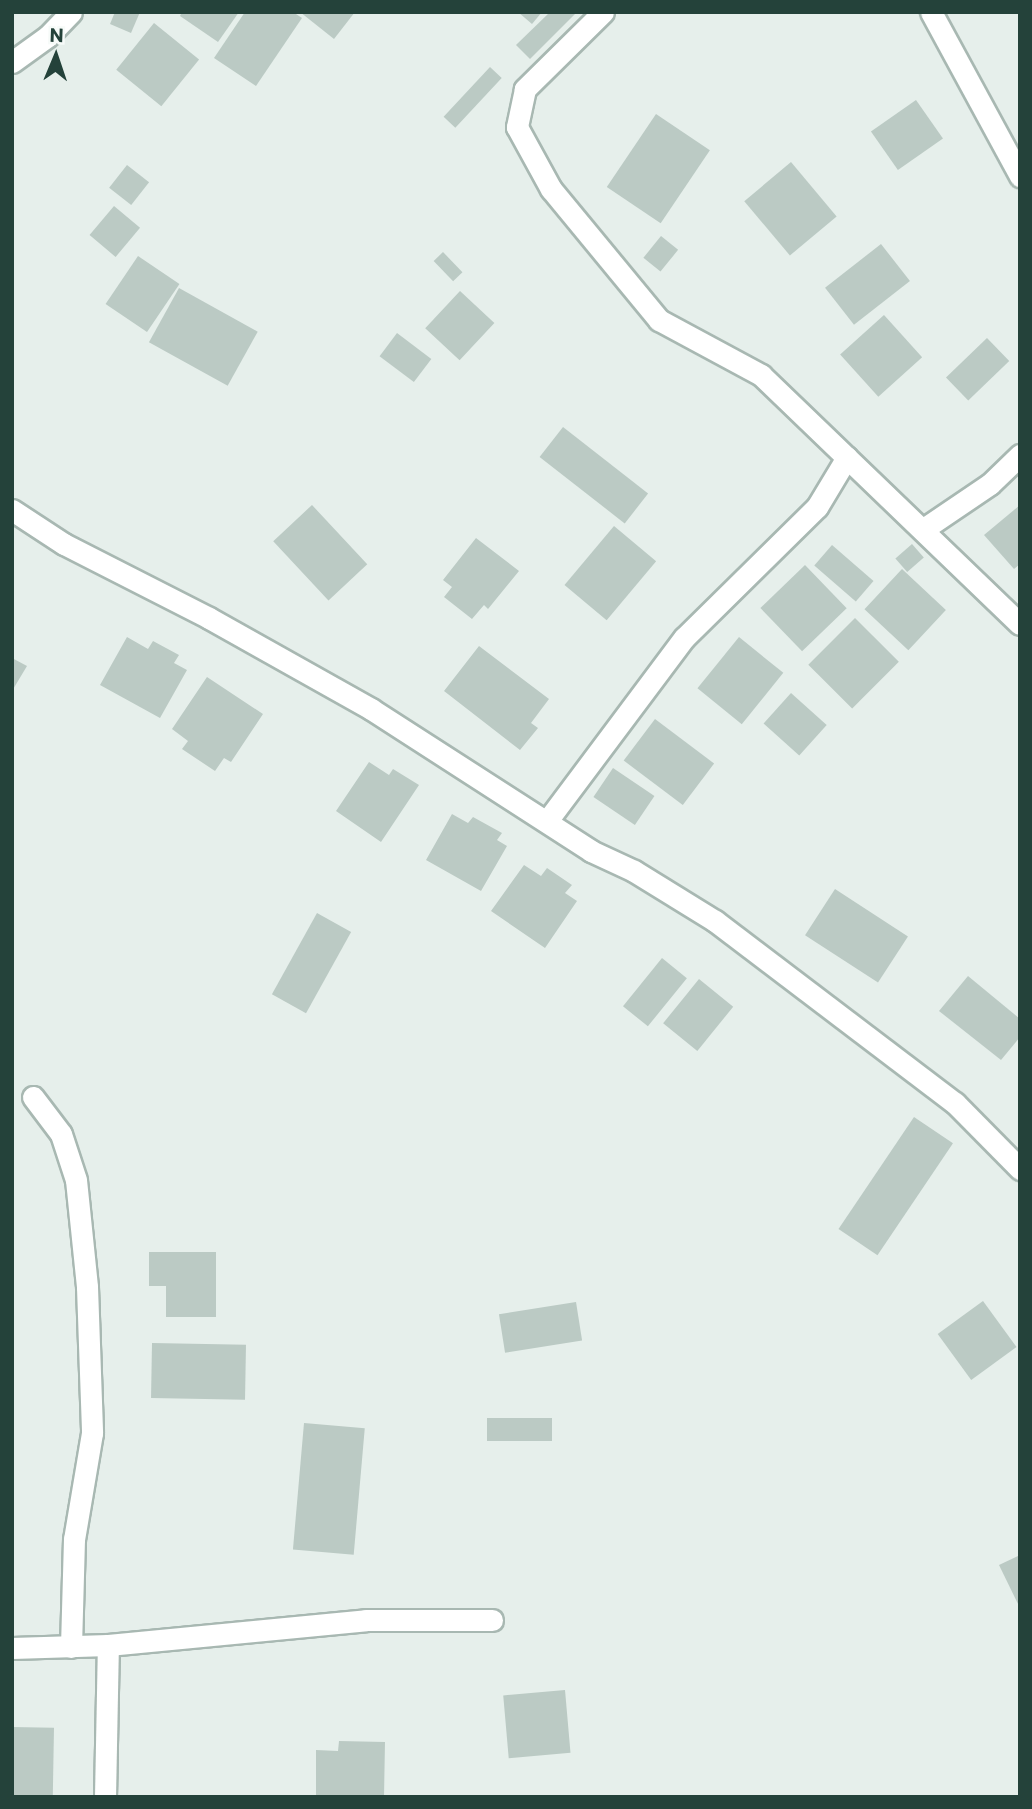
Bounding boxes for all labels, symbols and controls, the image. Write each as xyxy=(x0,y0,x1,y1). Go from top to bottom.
north arrow xyxy=(21,21,91,91)
text: N xyxy=(49,23,64,46)

